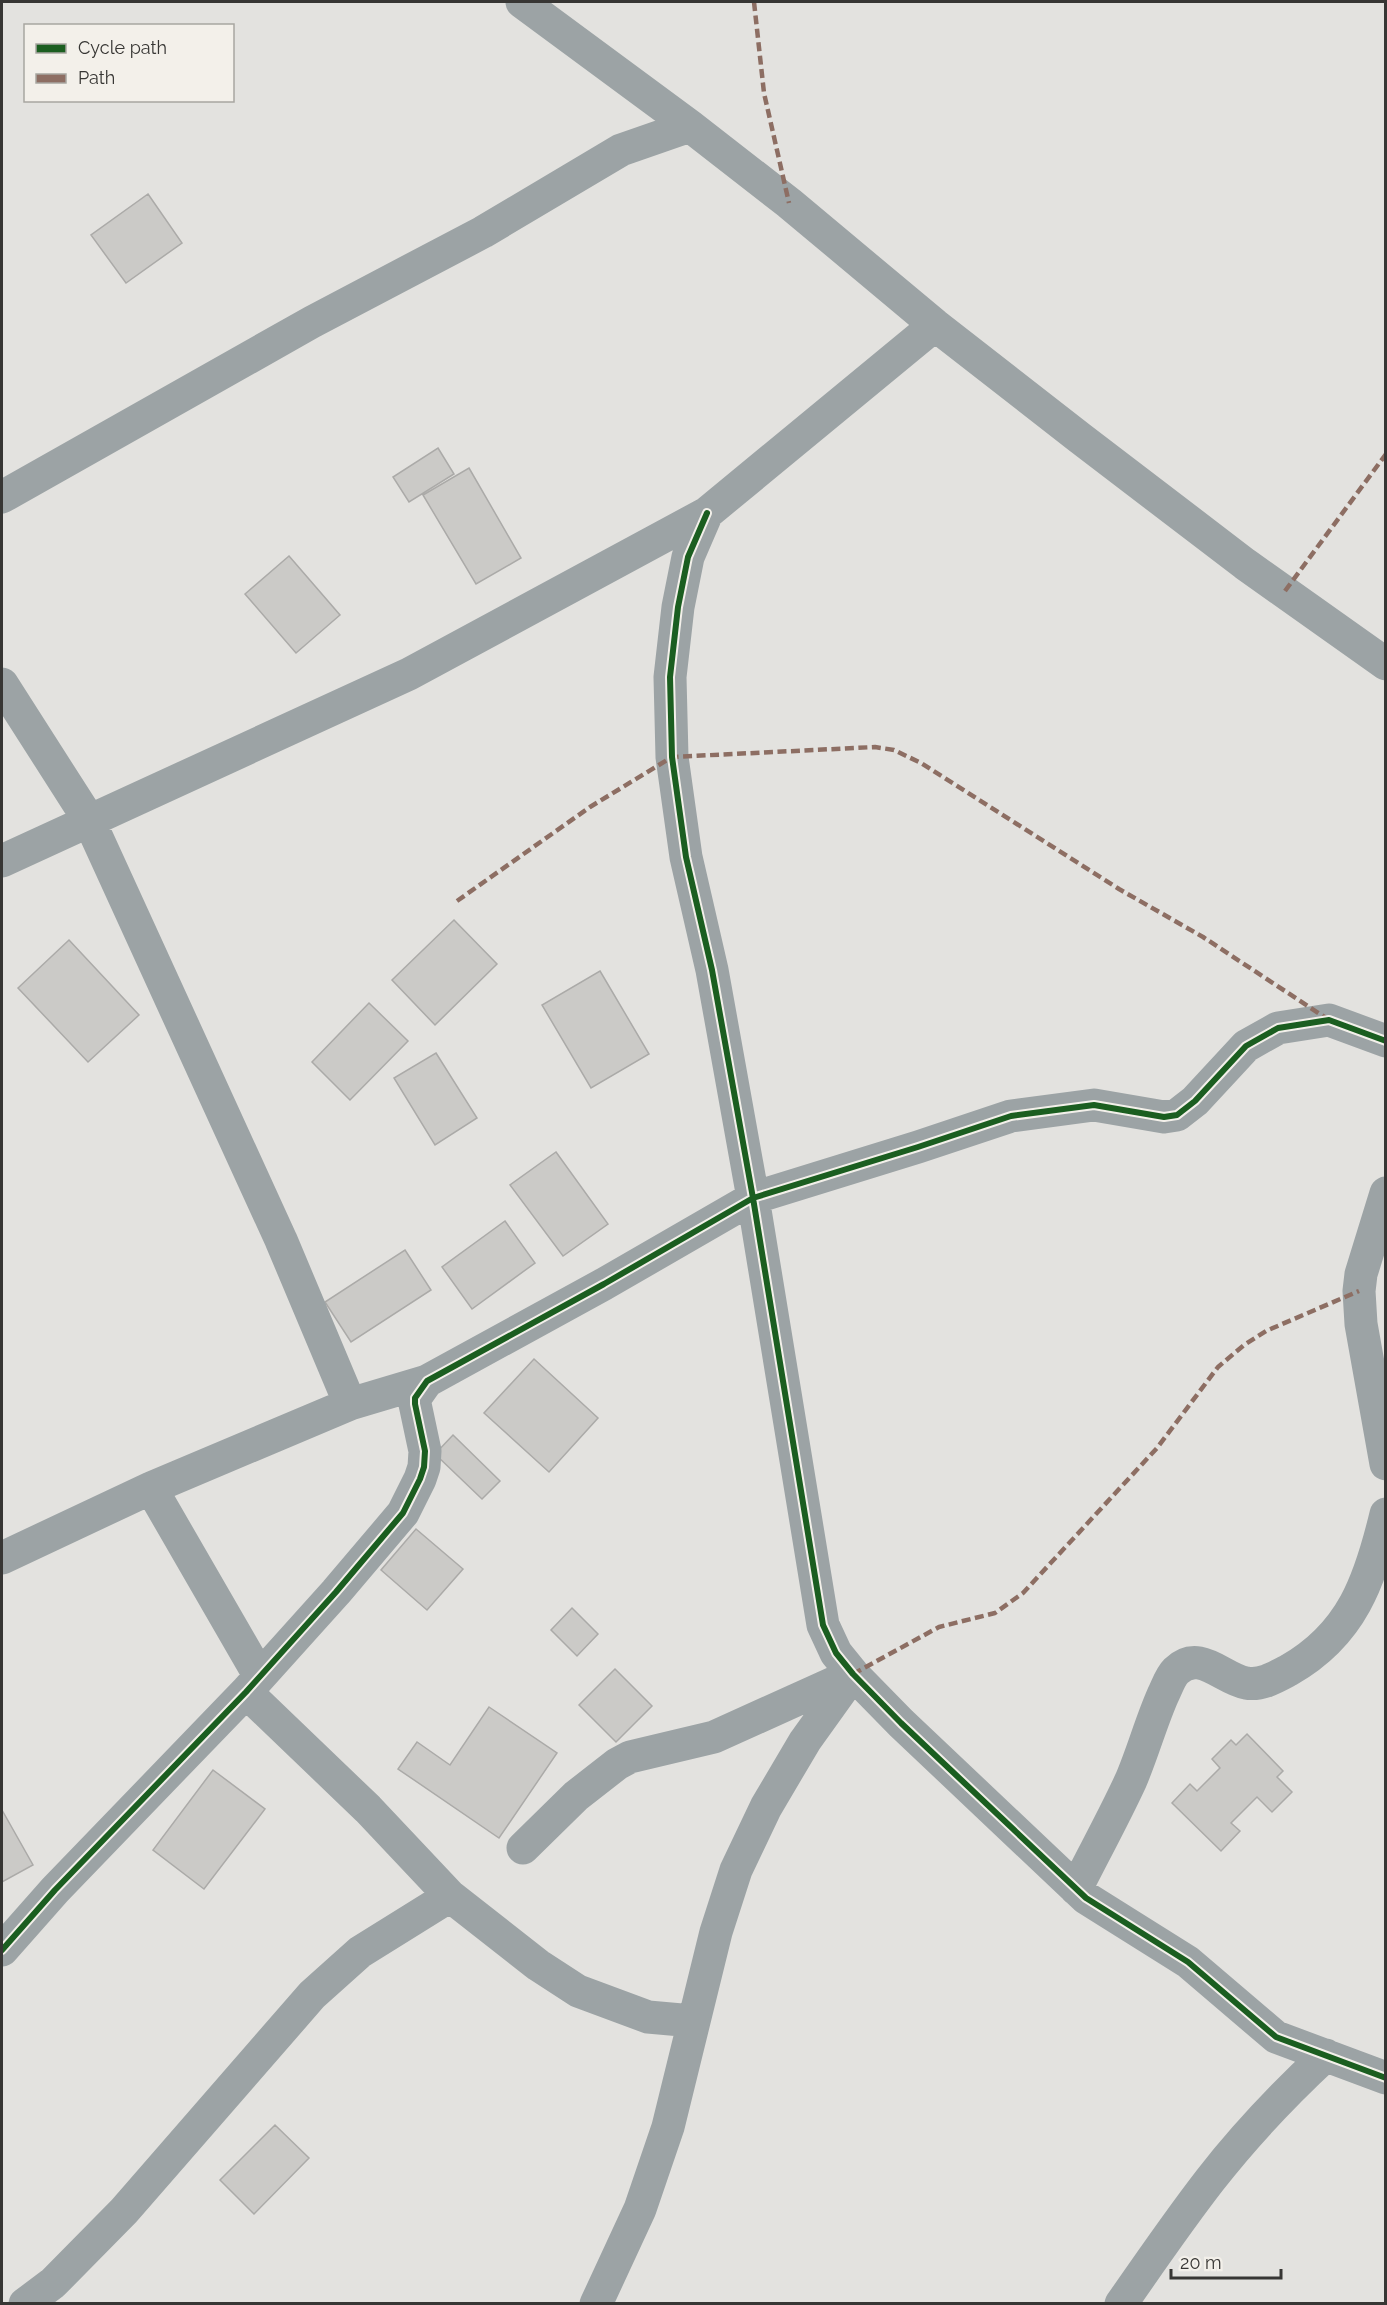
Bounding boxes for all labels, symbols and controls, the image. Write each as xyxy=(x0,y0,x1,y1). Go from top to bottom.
legend xyxy=(24,24,234,102)
text: Cycle path xyxy=(78,37,167,58)
text: Path xyxy=(78,67,115,88)
scale bar xyxy=(1171,2242,1280,2280)
text: 20 m xyxy=(1180,2252,1222,2273)

